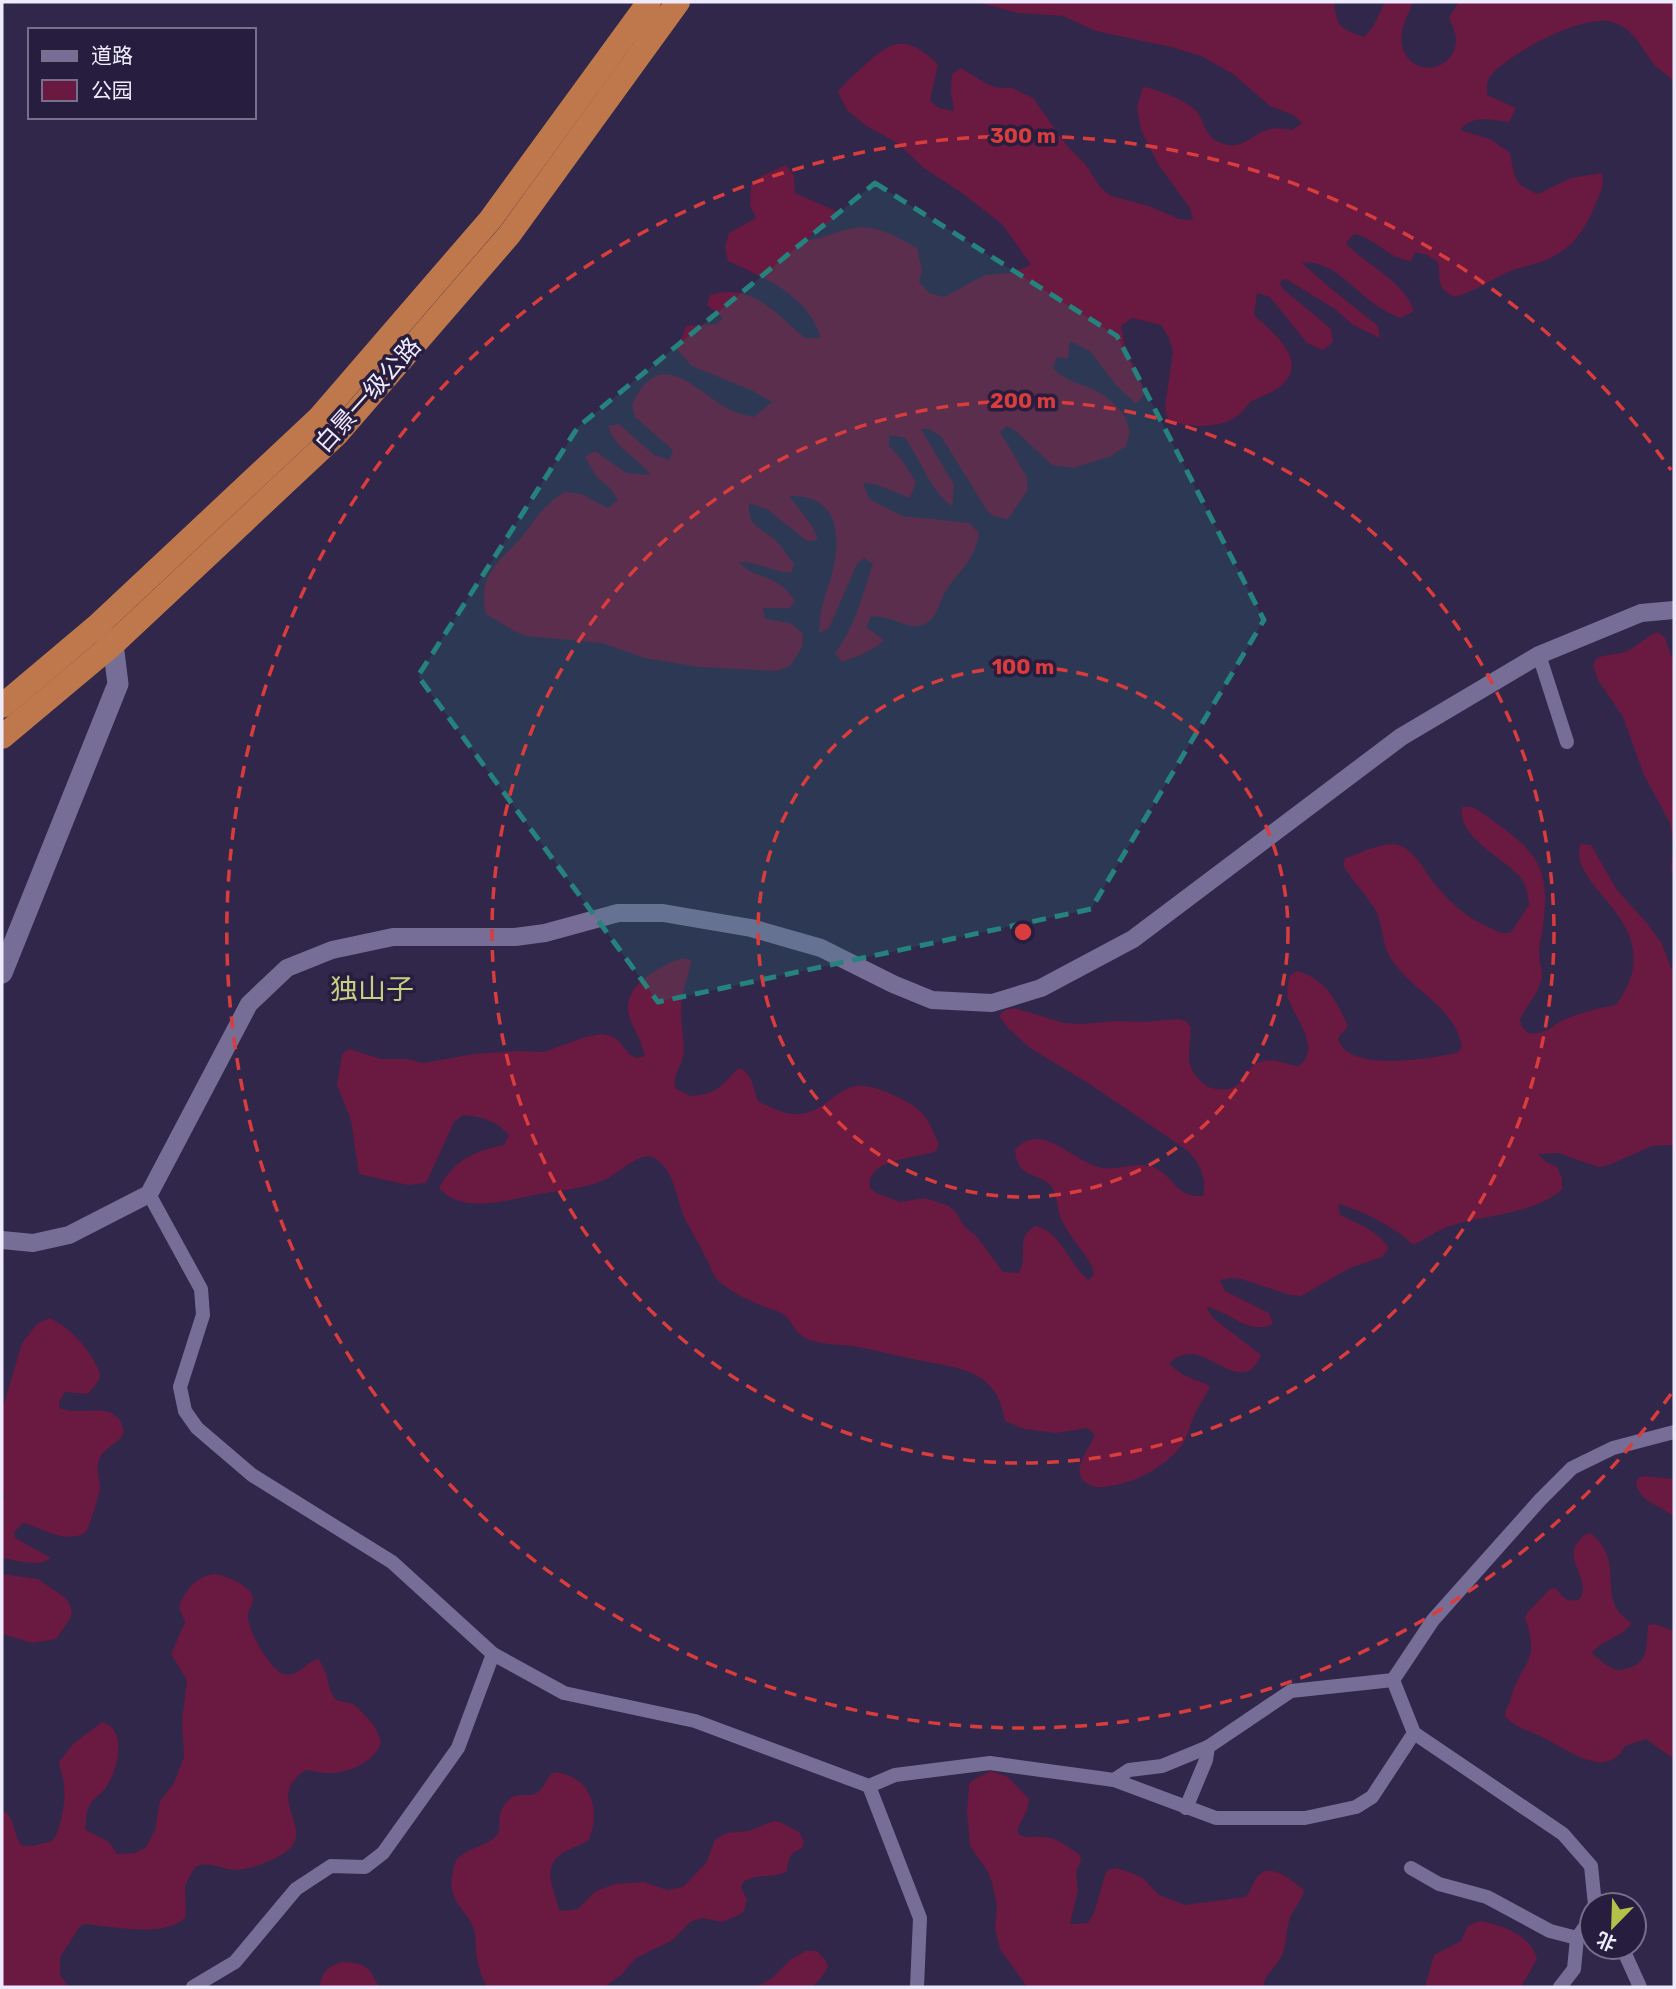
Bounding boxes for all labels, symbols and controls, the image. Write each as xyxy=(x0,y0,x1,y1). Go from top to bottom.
legend xyxy=(28,28,256,119)
text: 道路 xyxy=(91,43,133,68)
text: 公园 xyxy=(91,78,133,103)
text: 300 m xyxy=(990,123,1056,148)
street label: 白景一级公路 xyxy=(309,332,427,458)
text: 200 m xyxy=(990,388,1056,413)
text: 100 m xyxy=(992,654,1054,679)
centre of rings xyxy=(1011,920,1035,944)
district label: 独山子 xyxy=(330,973,414,1006)
north arrow xyxy=(1578,1891,1648,1961)
text: 北 xyxy=(1593,1927,1620,1955)

